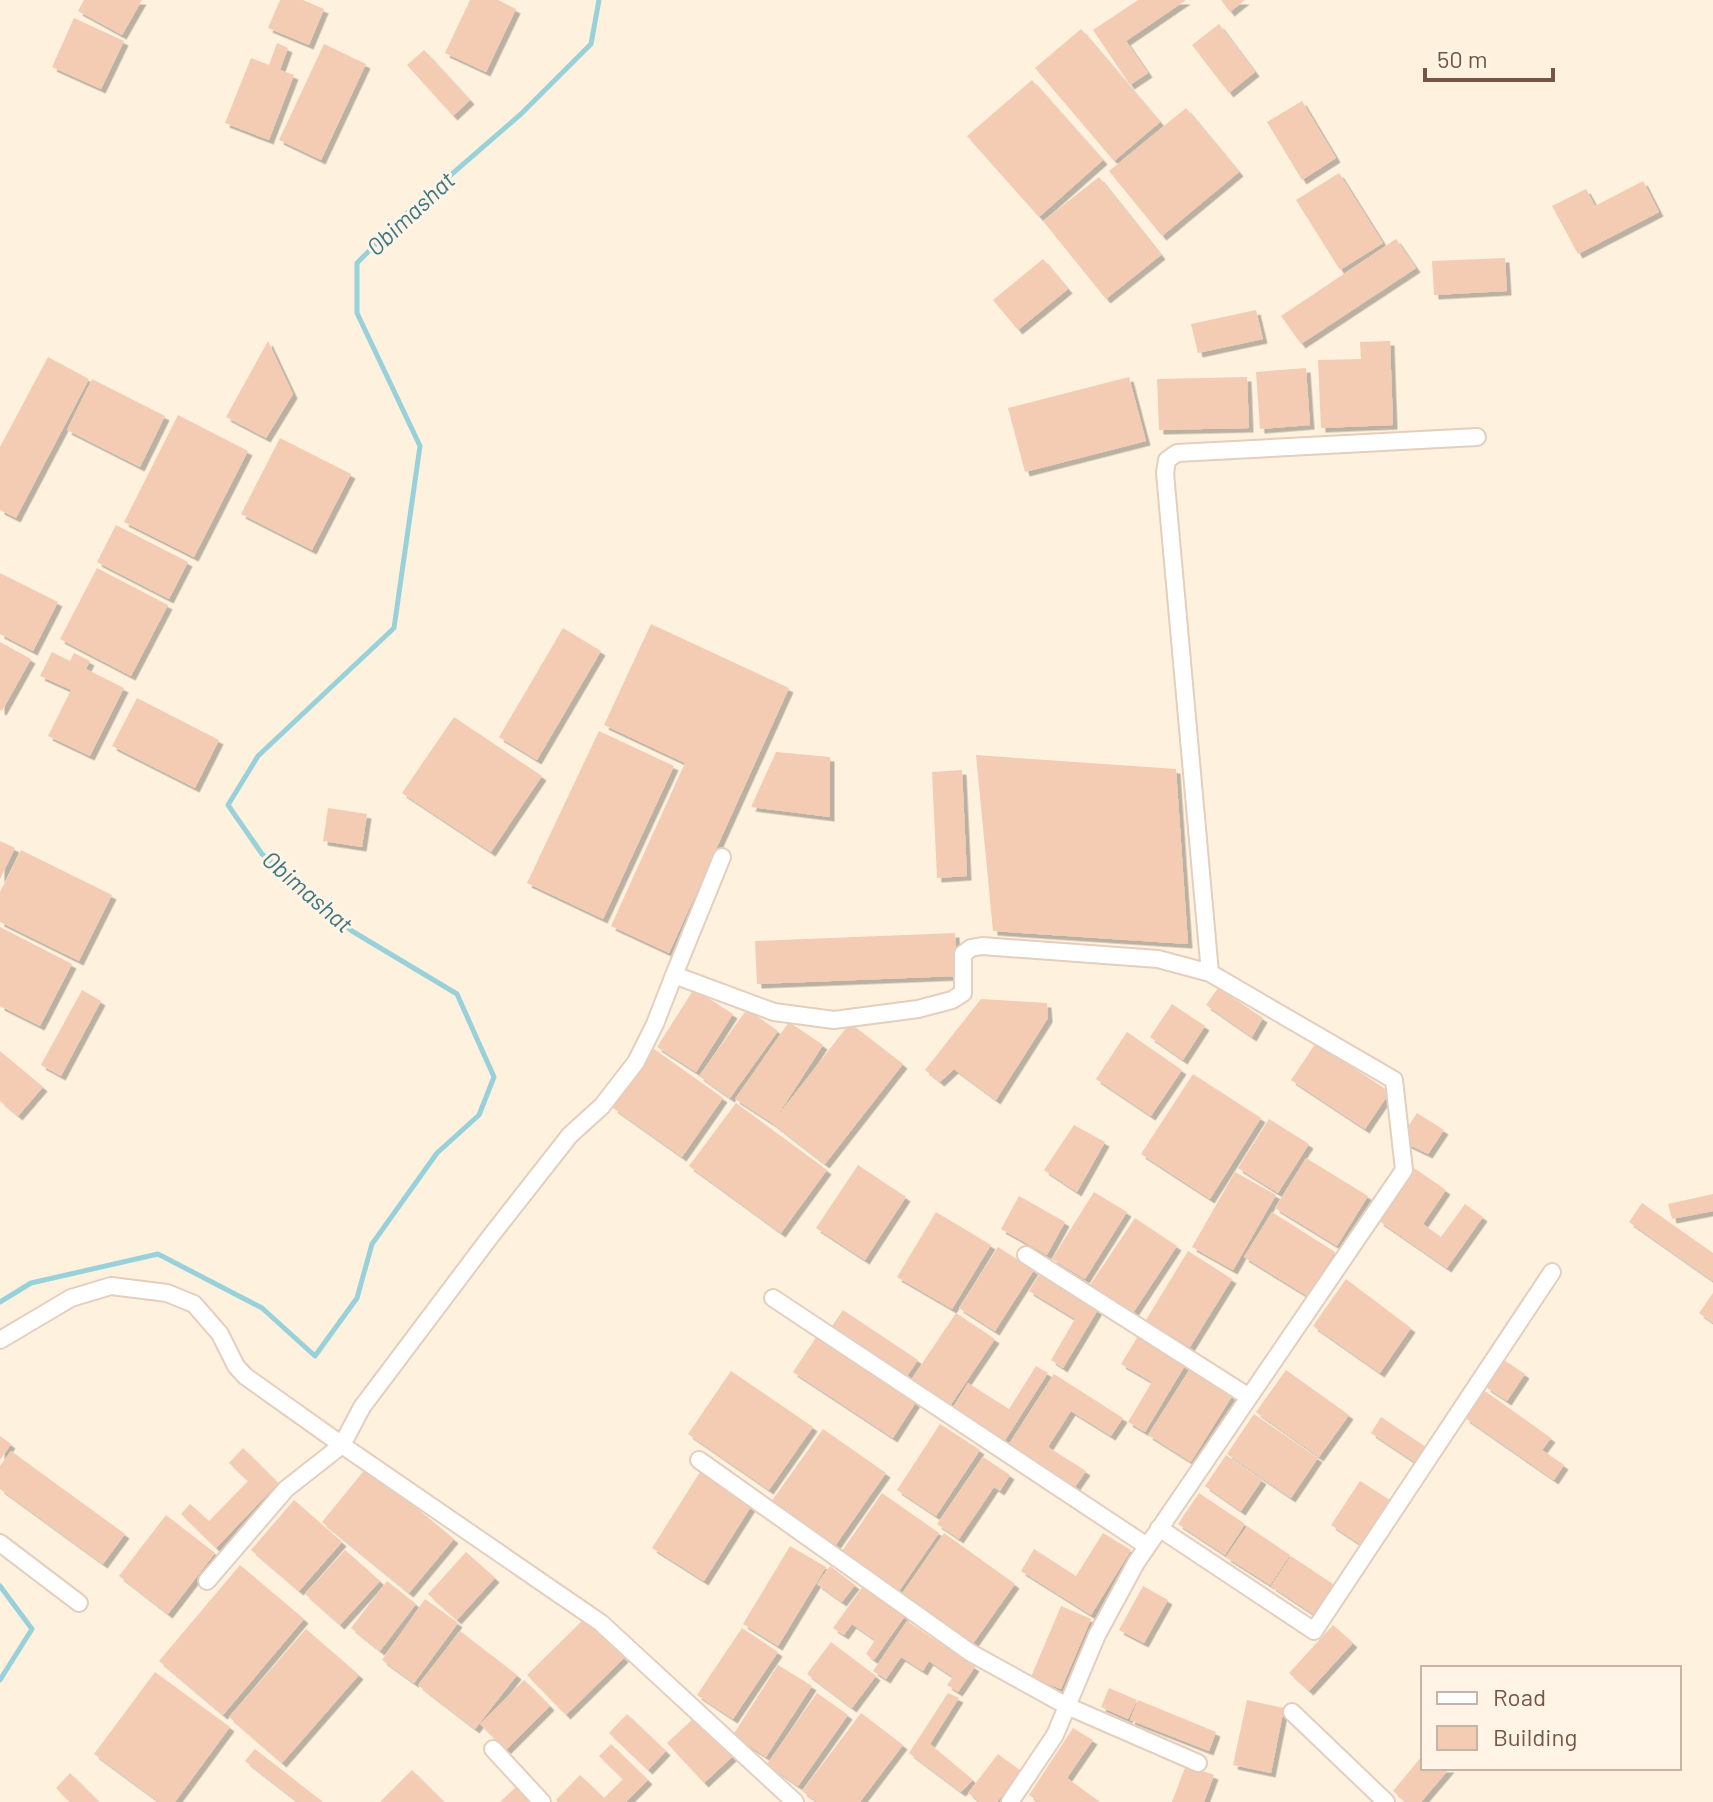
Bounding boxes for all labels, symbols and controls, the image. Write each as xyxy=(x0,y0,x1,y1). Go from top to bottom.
scale bar xyxy=(1425,32,1553,82)
text: 50 m xyxy=(1437,44,1488,73)
water label: Obimashat xyxy=(360,165,460,261)
water label: Obimashat xyxy=(257,844,359,938)
legend xyxy=(1421,1666,1681,1770)
text: Road xyxy=(1493,1682,1546,1711)
text: Building xyxy=(1493,1722,1577,1751)

